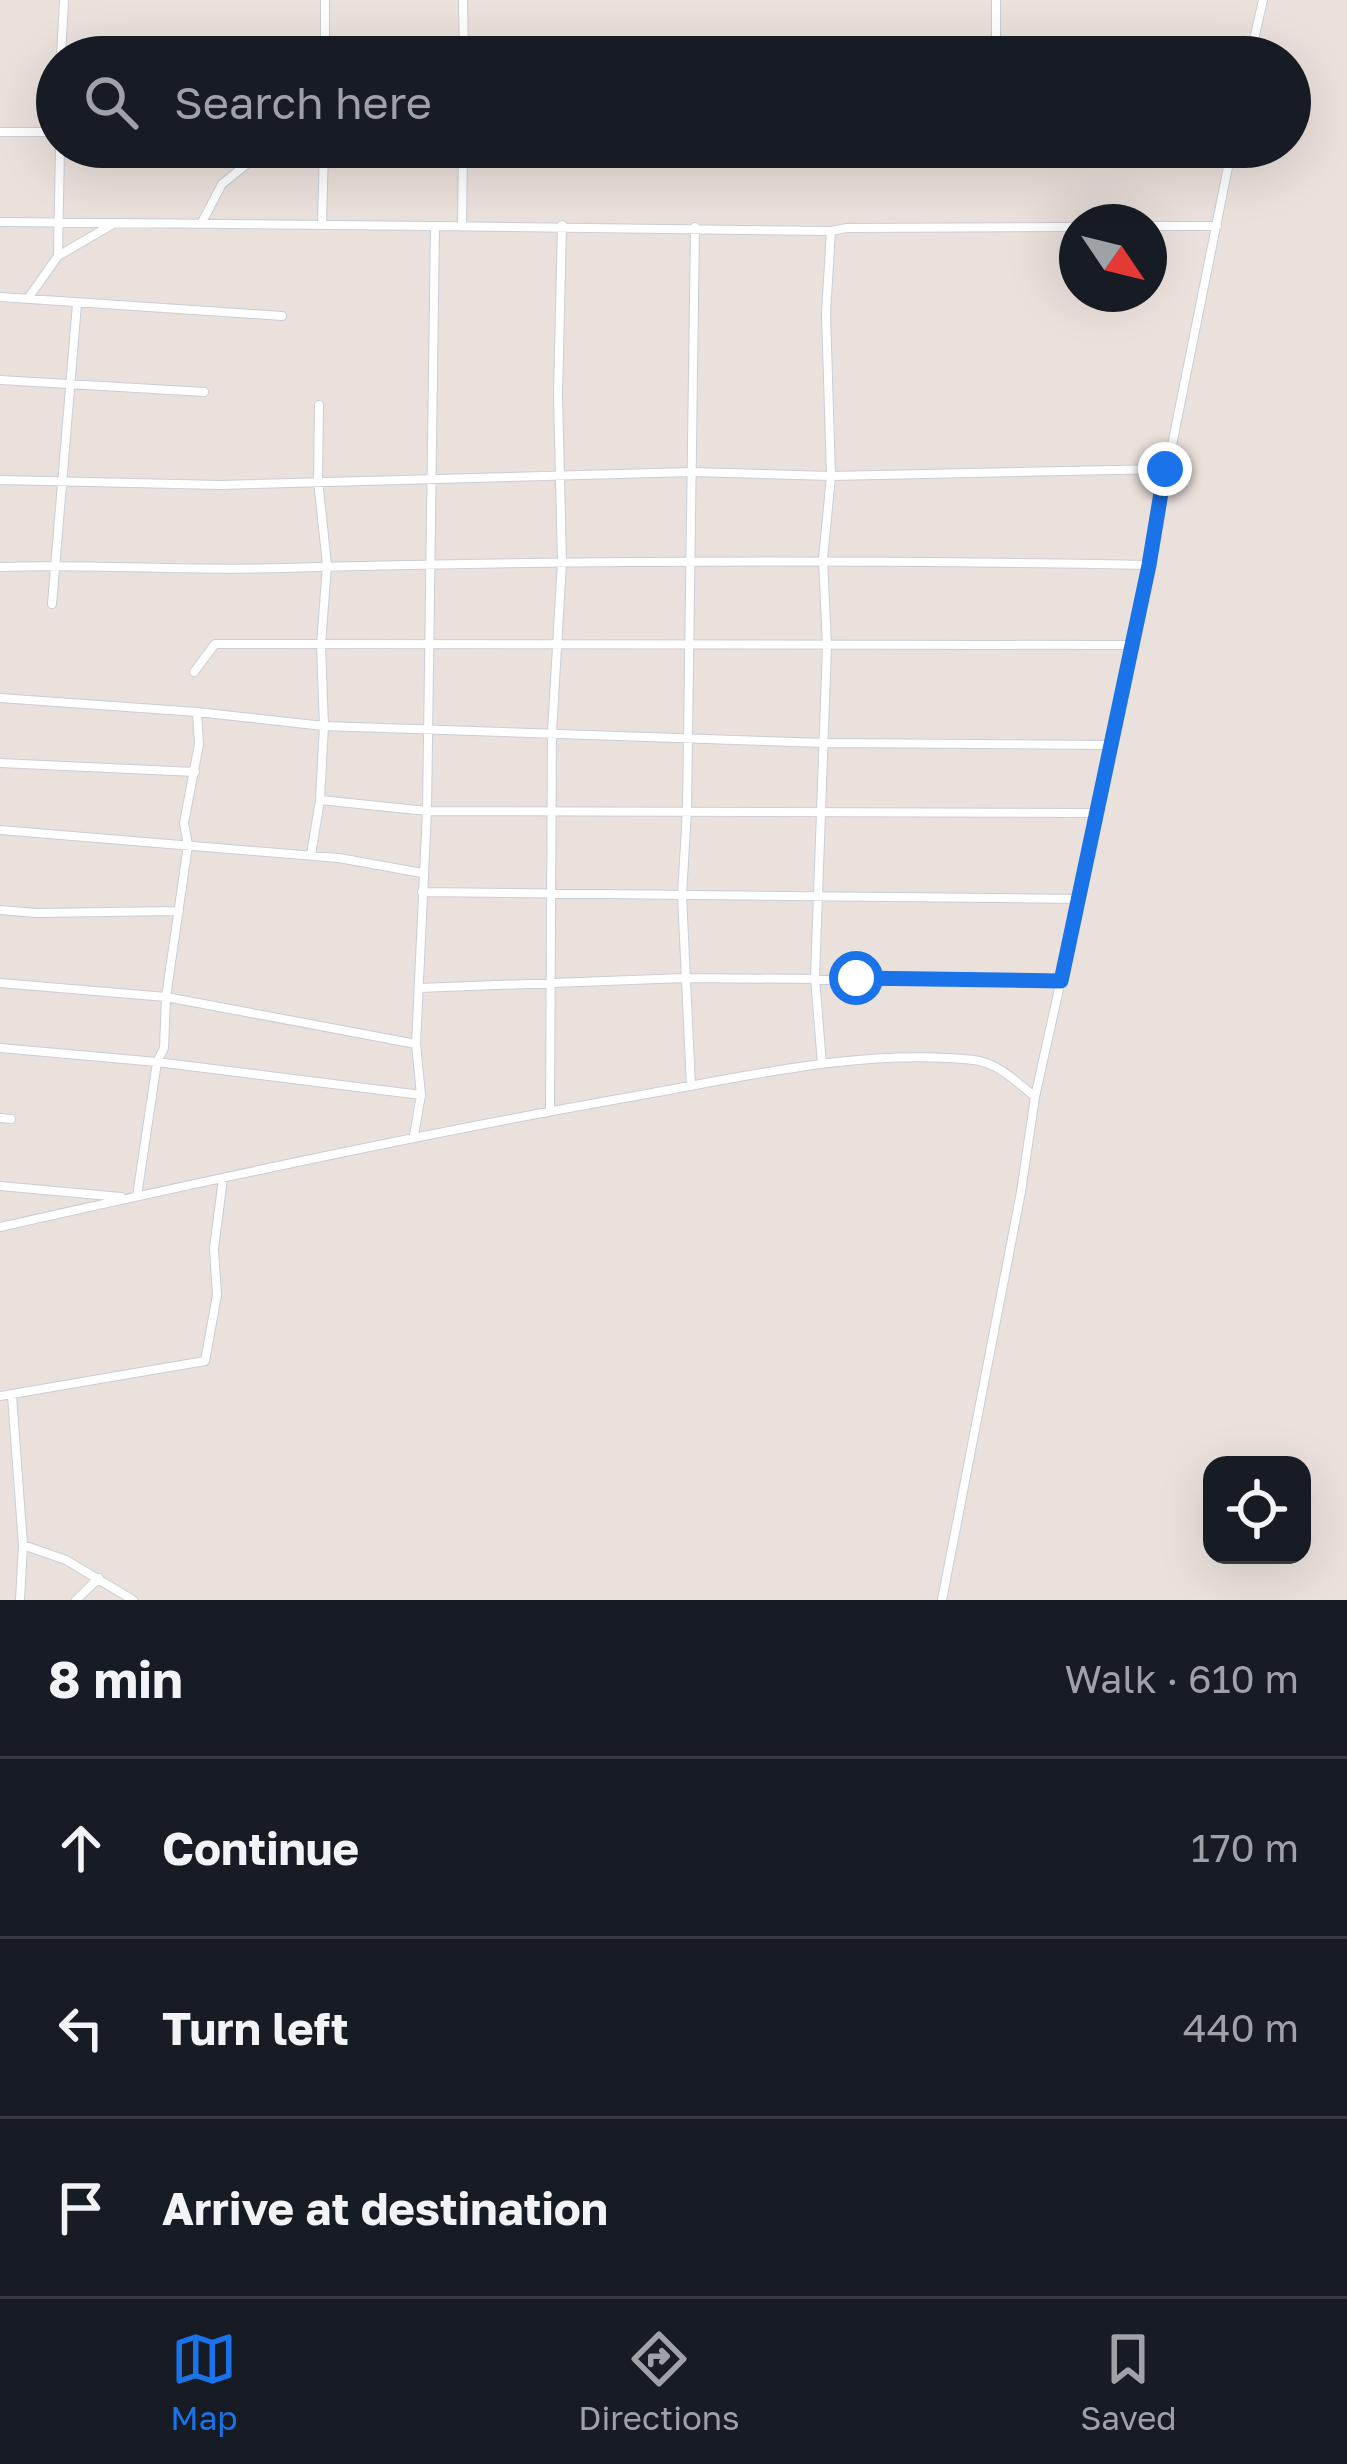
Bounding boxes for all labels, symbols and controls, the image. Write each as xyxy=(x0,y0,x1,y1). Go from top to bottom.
search box xyxy=(36,36,1311,168)
icon: search xyxy=(78,69,144,135)
text: Search here xyxy=(174,75,432,129)
north arrow xyxy=(1059,204,1167,312)
route end xyxy=(1138,442,1192,496)
route start xyxy=(829,951,883,1005)
map controls xyxy=(1203,1456,1311,1564)
button: locate xyxy=(1203,1456,1311,1564)
text: 8 min xyxy=(48,1648,183,1709)
text: Walk · 610 m xyxy=(1064,1655,1299,1702)
icon: ahead xyxy=(48,1815,114,1881)
text: Continue xyxy=(162,1821,359,1875)
text: 170 m xyxy=(1191,1824,1299,1871)
icon: left xyxy=(48,1995,114,2061)
text: Turn left xyxy=(162,2001,349,2055)
text: 440 m xyxy=(1183,2004,1299,2051)
icon: arrive xyxy=(48,2175,114,2241)
text: Arrive at destination xyxy=(162,2181,608,2235)
tab: Map xyxy=(170,2326,238,2437)
tab: Directions xyxy=(578,2326,740,2437)
tab: Saved xyxy=(1080,2326,1177,2437)

